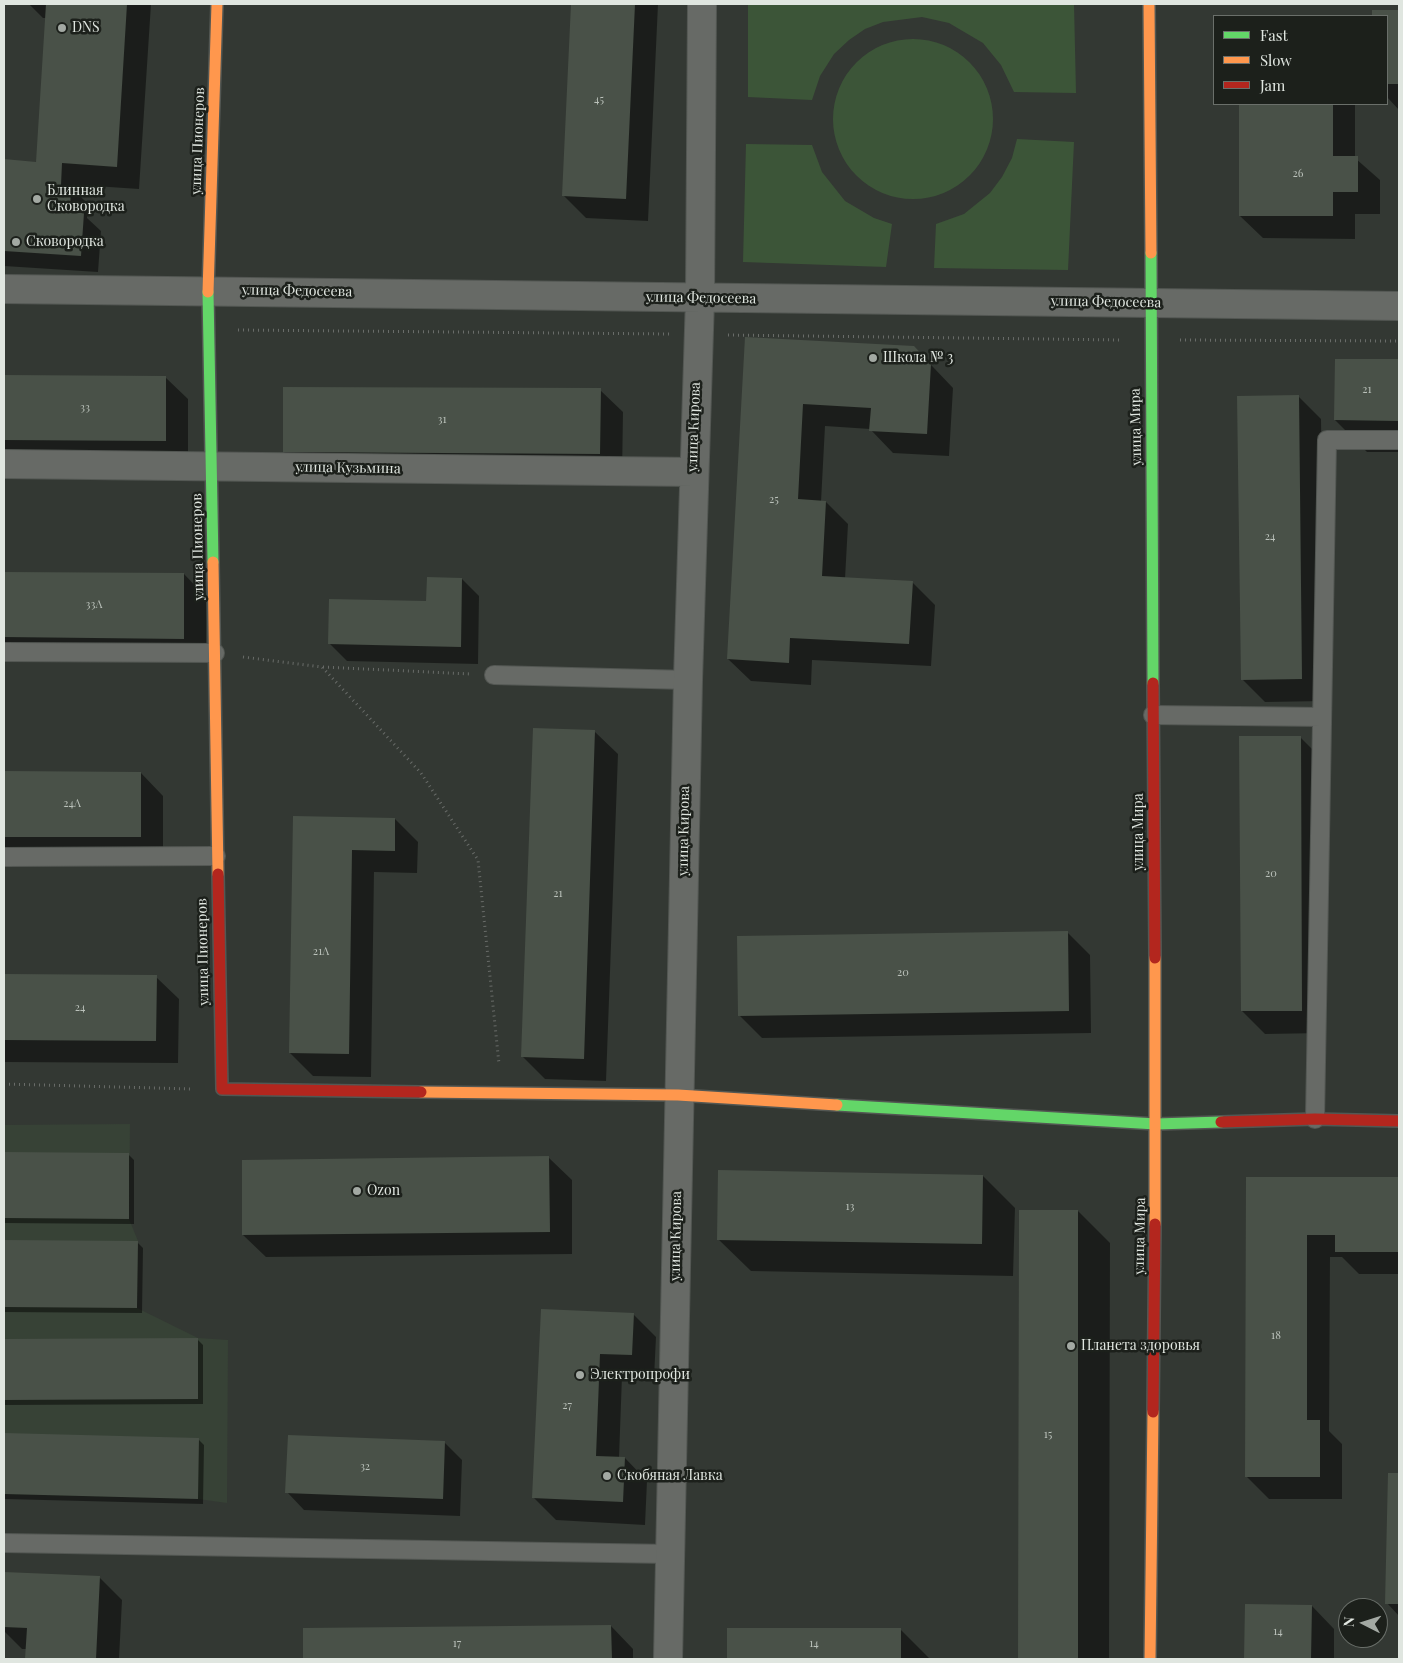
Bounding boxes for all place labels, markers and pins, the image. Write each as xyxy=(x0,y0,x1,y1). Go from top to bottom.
place label: DNS xyxy=(72,20,99,36)
marker: DNS xyxy=(56,22,68,34)
place label: Блинная Сковородка xyxy=(47,183,125,216)
marker: Блинная Сковородка xyxy=(31,193,43,205)
place label: Сковородка xyxy=(26,234,104,250)
marker: Сковородка xyxy=(10,236,22,248)
place label: Школа № 3 xyxy=(883,350,953,366)
marker: Школа № 3 xyxy=(867,352,879,364)
place label: Ozon xyxy=(367,1183,400,1199)
marker: Ozon xyxy=(351,1185,363,1197)
place label: Планета здоровья xyxy=(1081,1338,1200,1354)
marker: Планета здоровья xyxy=(1065,1340,1077,1352)
place label: Электропрофи xyxy=(590,1367,690,1383)
marker: Электропрофи xyxy=(574,1369,586,1381)
place label: Скобяная Лавка xyxy=(617,1468,723,1484)
marker: Скобяная Лавка xyxy=(601,1470,613,1482)

